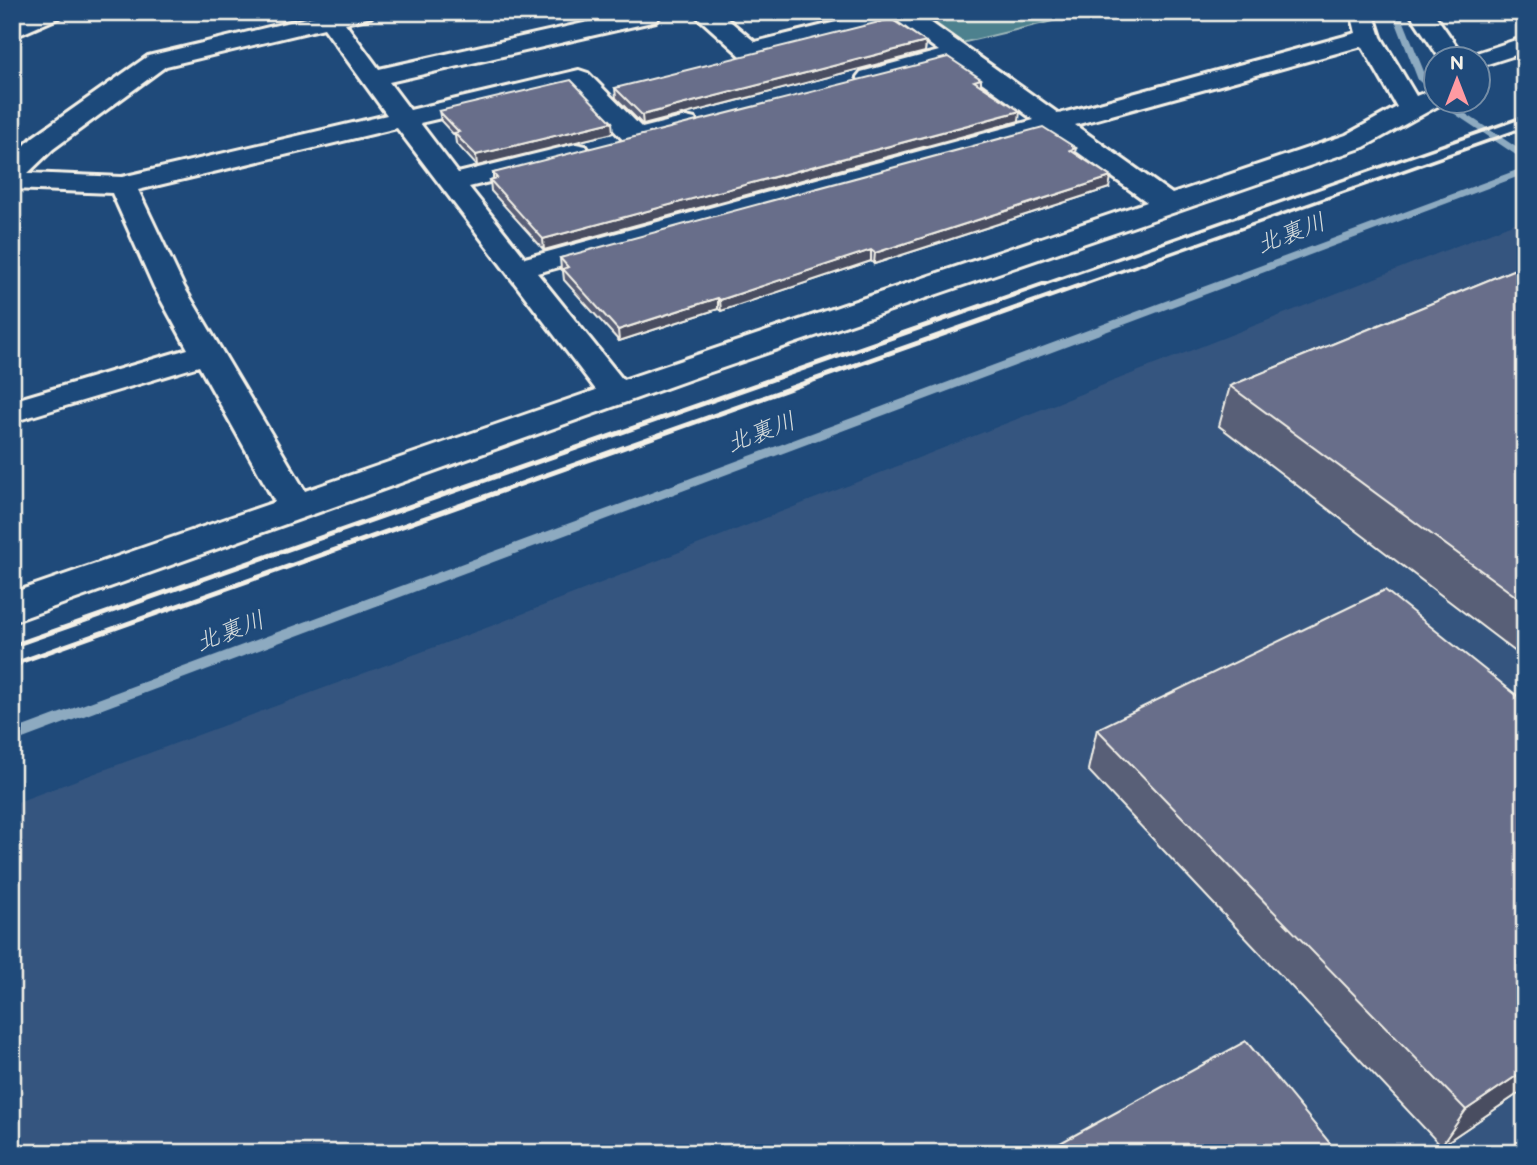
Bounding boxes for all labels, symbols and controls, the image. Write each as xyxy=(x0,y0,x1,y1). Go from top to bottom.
north arrow xyxy=(1422,46,1492,116)
text: N xyxy=(1450,53,1464,76)
water label: 北裏川 xyxy=(1252,207,1330,260)
water label: 北裏川 xyxy=(722,406,800,459)
water label: 北裏川 xyxy=(191,605,269,658)

